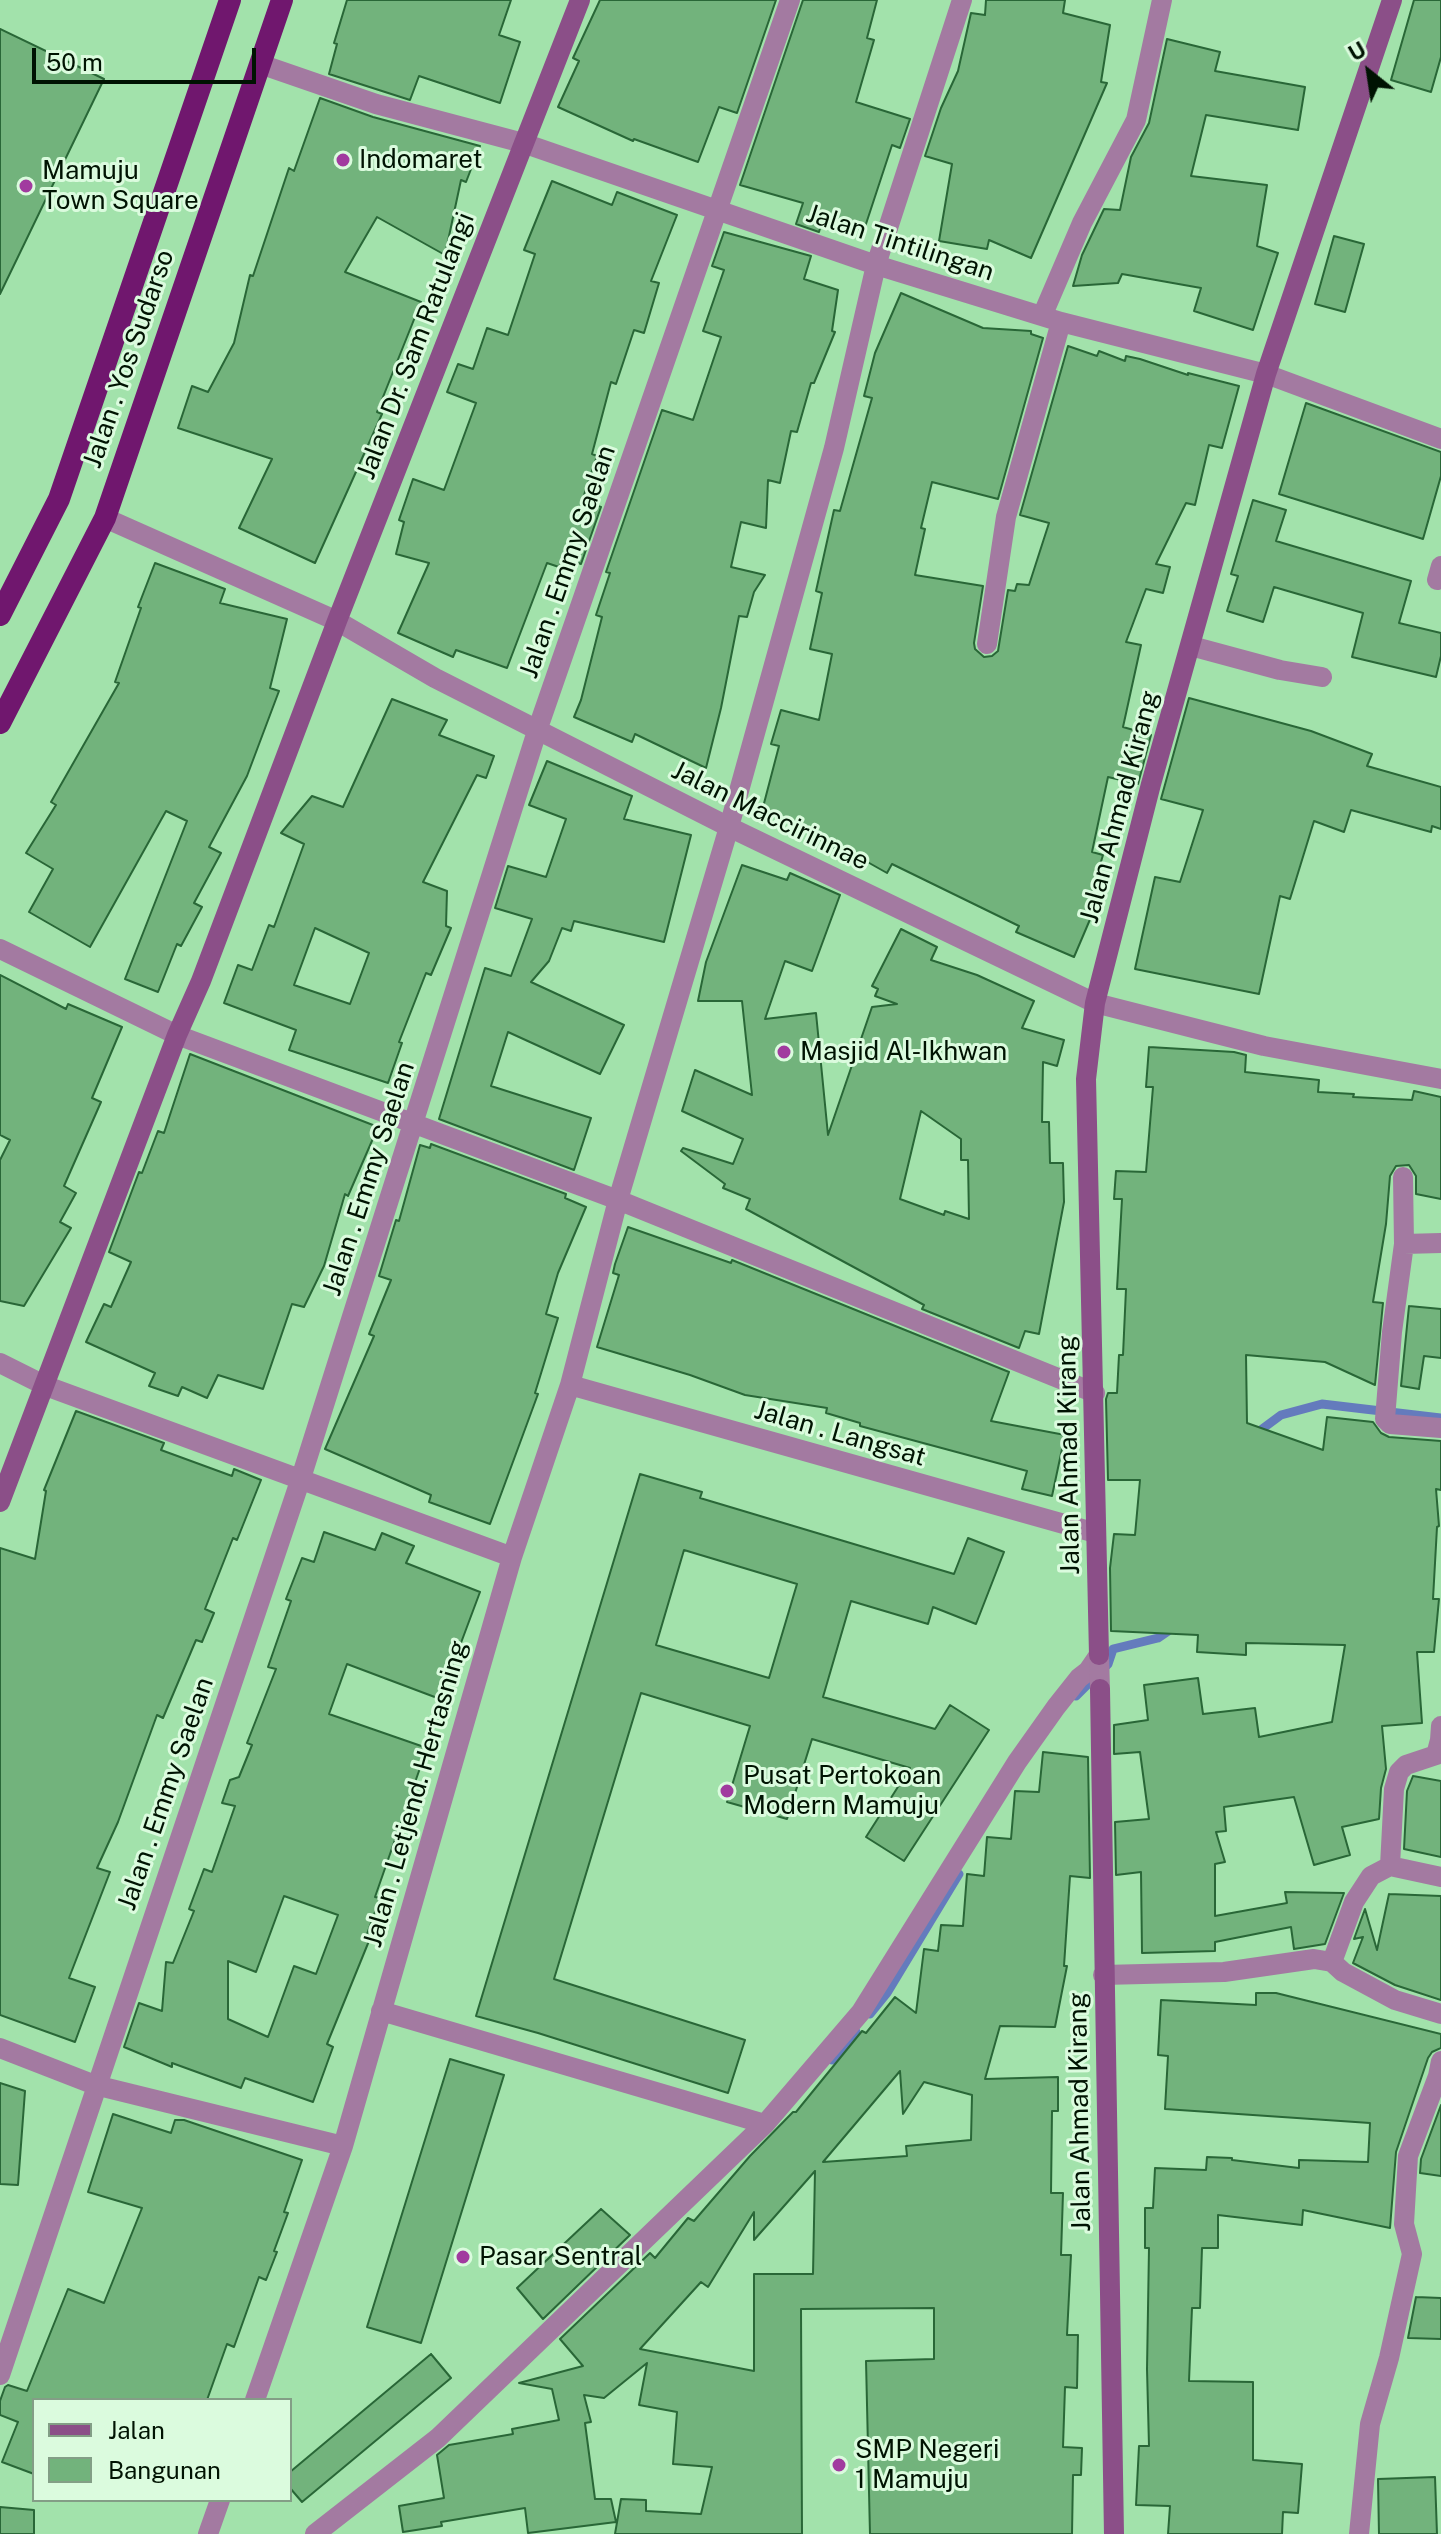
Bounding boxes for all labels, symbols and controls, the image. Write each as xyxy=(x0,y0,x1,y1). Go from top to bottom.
scale bar xyxy=(36,32,260,82)
north arrow xyxy=(1329,32,1409,112)
text: U xyxy=(1344,36,1370,66)
text: 50 m xyxy=(46,48,103,76)
place label: Indomaret xyxy=(359,144,483,176)
marker: Indomaret xyxy=(334,151,352,169)
place label: Mamuju Town Square xyxy=(42,155,199,216)
marker: Mamuju Town Square xyxy=(17,177,35,195)
street label: Jalan Tintilingan xyxy=(802,198,998,288)
street label: Jalan Dr. Sam Ratulangi xyxy=(351,208,481,484)
street label: Jalan . Yos Sudarso xyxy=(77,246,181,472)
street label: Jalan . Emmy Saelan xyxy=(513,441,623,683)
street label: Jalan Ahmad Kirang xyxy=(1074,687,1166,927)
street label: Jalan Maccirinnae xyxy=(666,755,874,877)
place label: Masjid Al-Ikhwan xyxy=(800,1036,1007,1068)
marker: Masjid Al-Ikhwan xyxy=(775,1043,793,1061)
street label: Jalan . Emmy Saelan xyxy=(316,1058,422,1300)
street label: Jalan Ahmad Kirang xyxy=(1051,1335,1087,1575)
street label: Jalan . Langsat xyxy=(751,1395,929,1473)
street label: Jalan . Letjend. Hertasning xyxy=(357,1637,475,1951)
street label: Jalan . Emmy Saelan xyxy=(111,1673,221,1915)
place label: Pusat Pertokoan Modern Mamuju xyxy=(743,1760,941,1822)
marker: Pusat Pertokoan Modern Mamuju xyxy=(718,1782,736,1800)
street label: Jalan Ahmad Kirang xyxy=(1062,1992,1098,2232)
place label: Pasar Sentral xyxy=(479,2241,642,2273)
marker: Pasar Sentral xyxy=(454,2248,472,2266)
legend xyxy=(32,2398,292,2502)
text: Jalan xyxy=(108,2416,165,2444)
place label: SMP Negeri 1 Mamuju xyxy=(855,2434,999,2496)
text: Bangunan xyxy=(108,2456,221,2484)
marker: SMP Negeri 1 Mamuju xyxy=(830,2456,848,2474)

